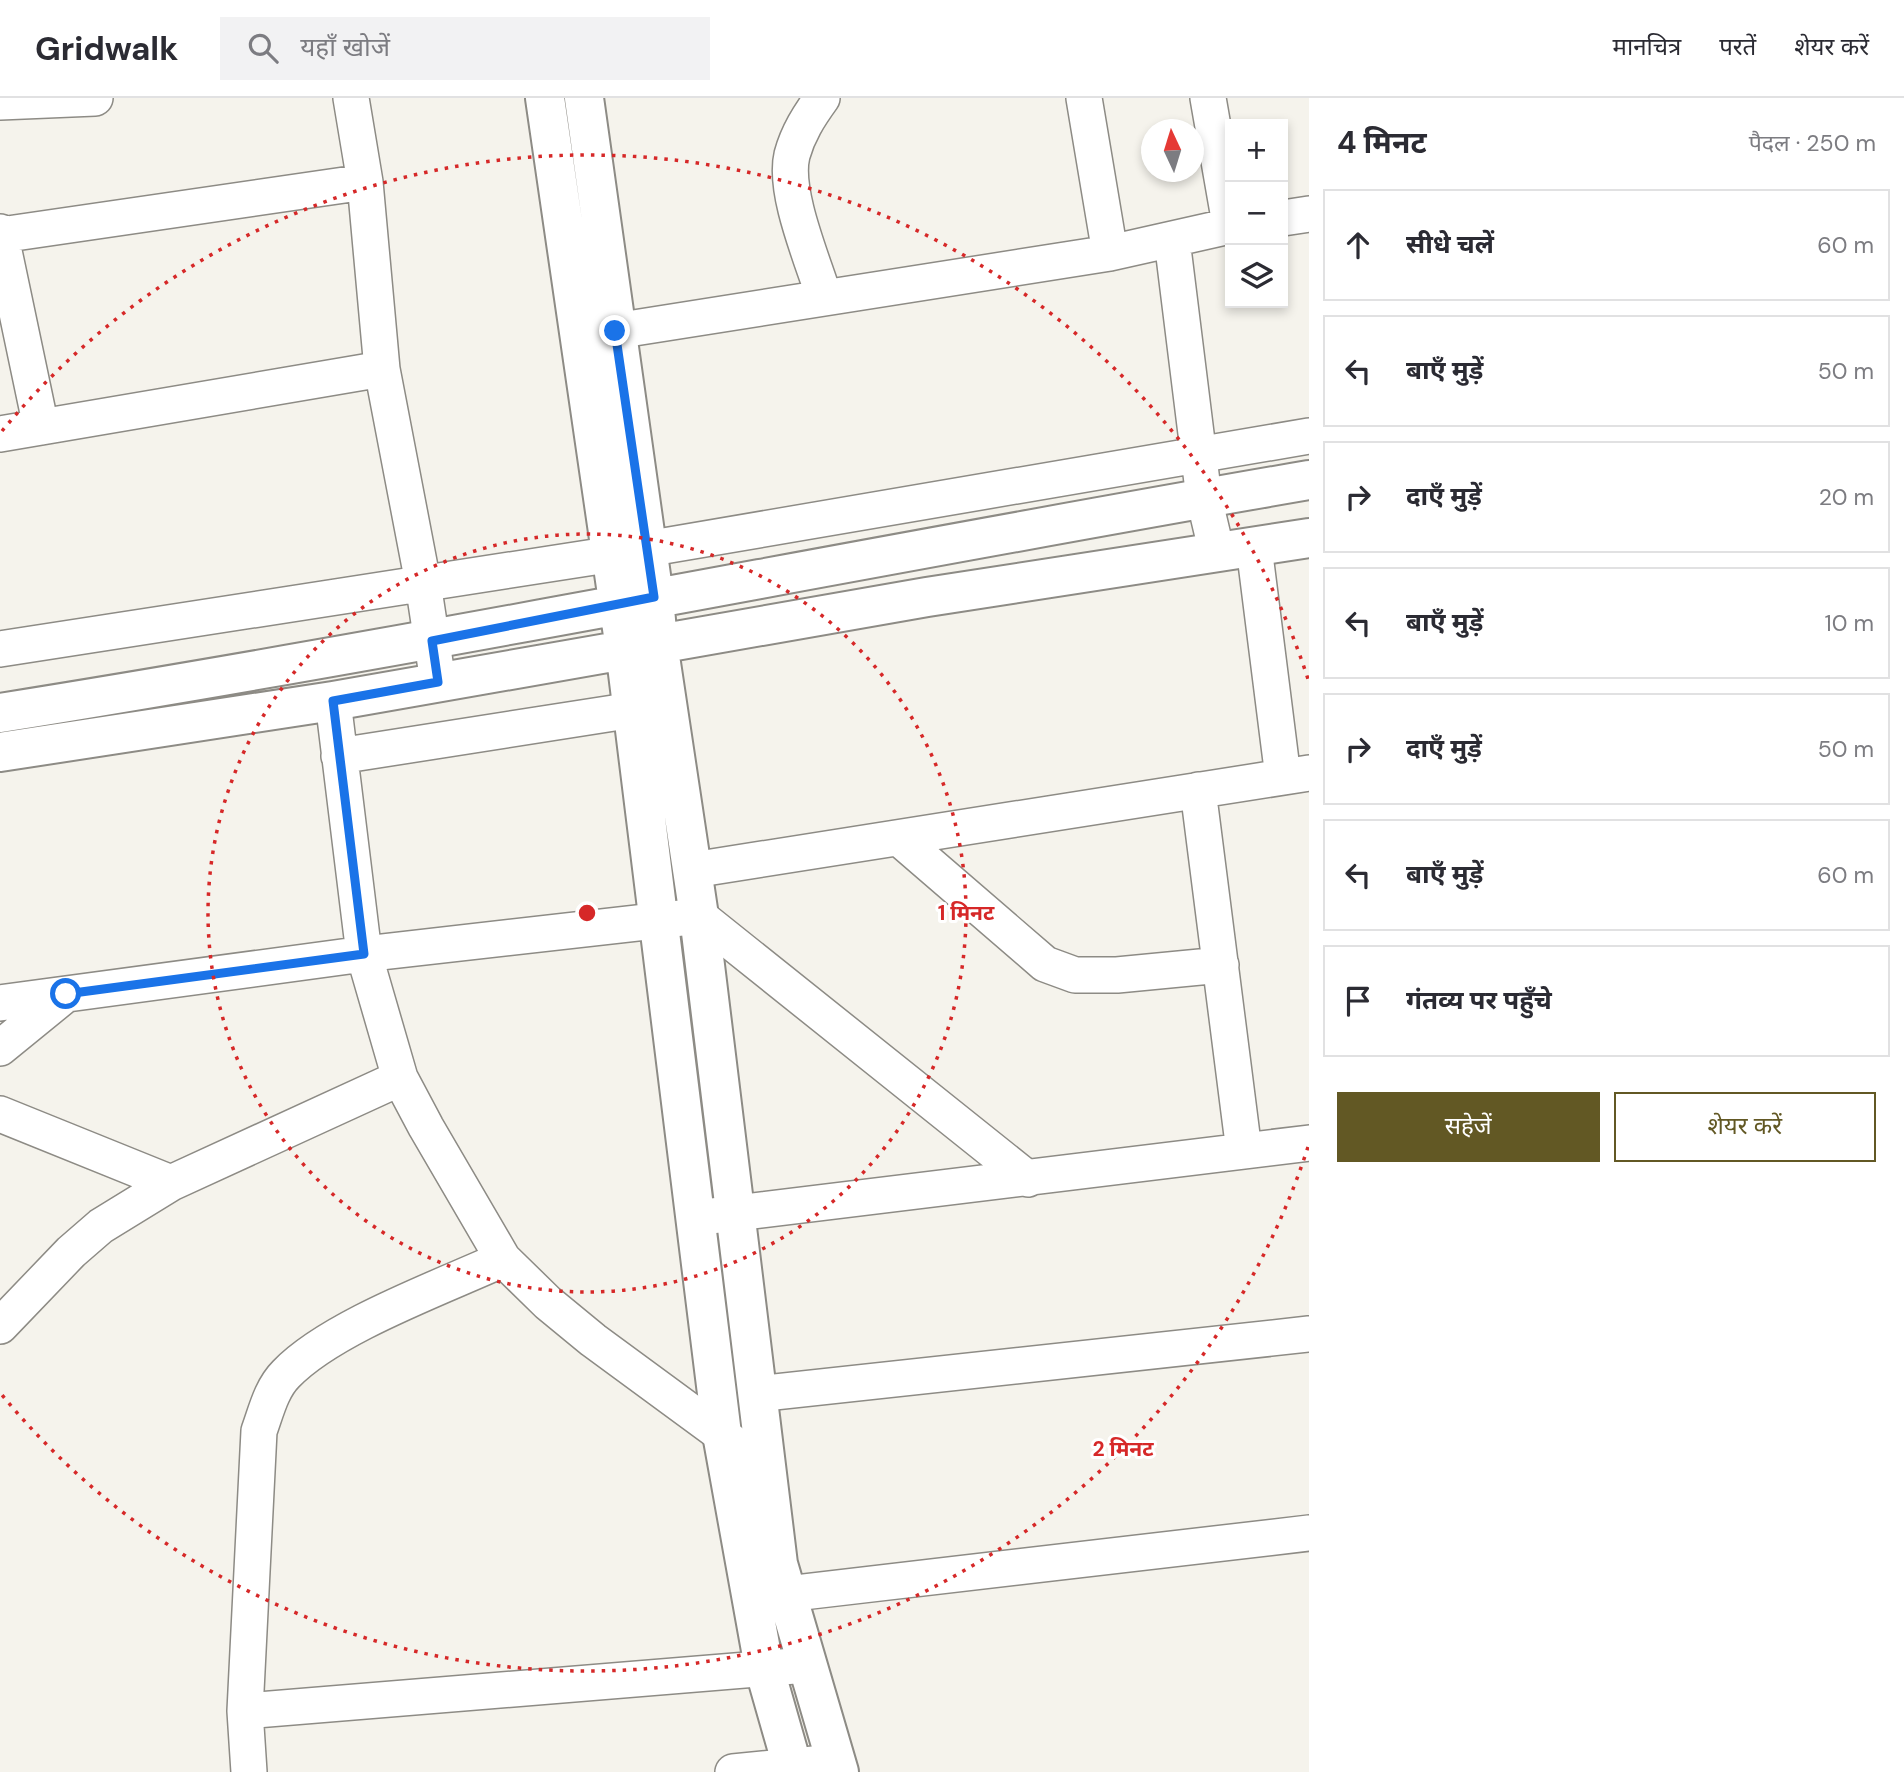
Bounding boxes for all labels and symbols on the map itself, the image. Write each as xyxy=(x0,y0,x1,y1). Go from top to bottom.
north arrow xyxy=(1141,119,1204,182)
route end xyxy=(599,315,630,346)
text: 1 मिनट xyxy=(938,899,995,927)
centre of rings xyxy=(575,901,599,925)
route start xyxy=(50,978,81,1009)
text: 2 मिनट xyxy=(1092,1435,1154,1463)

